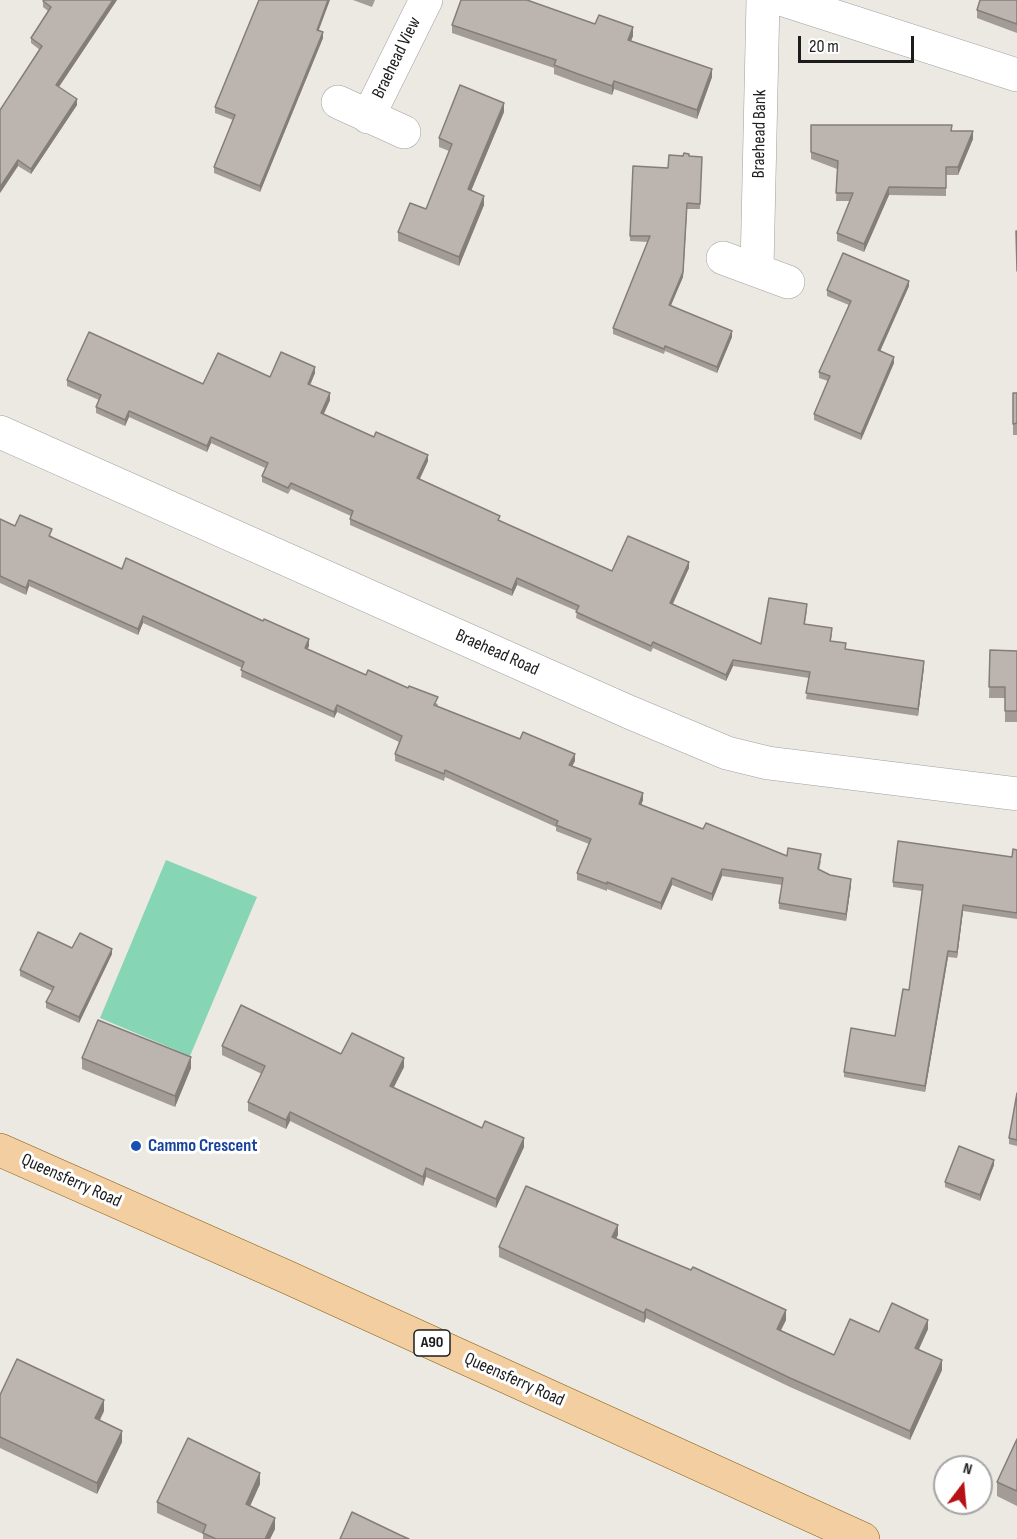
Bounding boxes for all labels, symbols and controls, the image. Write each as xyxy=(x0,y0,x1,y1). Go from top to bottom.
street label: Braehead View xyxy=(368,14,426,102)
scale bar xyxy=(801,24,916,62)
text: 20 m xyxy=(809,36,839,57)
street label: Braehead Bank xyxy=(748,89,772,179)
street label: Braehead Road xyxy=(452,625,542,681)
place label: Cammo Crescent xyxy=(148,1135,257,1157)
marker: Cammo Crescent xyxy=(129,1139,143,1153)
street label: Queensferry Road xyxy=(18,1149,124,1213)
road number: A90 xyxy=(414,1330,450,1356)
street label: Queensferry Road xyxy=(461,1348,567,1412)
north arrow xyxy=(933,1455,993,1515)
text: N xyxy=(961,1459,974,1479)

